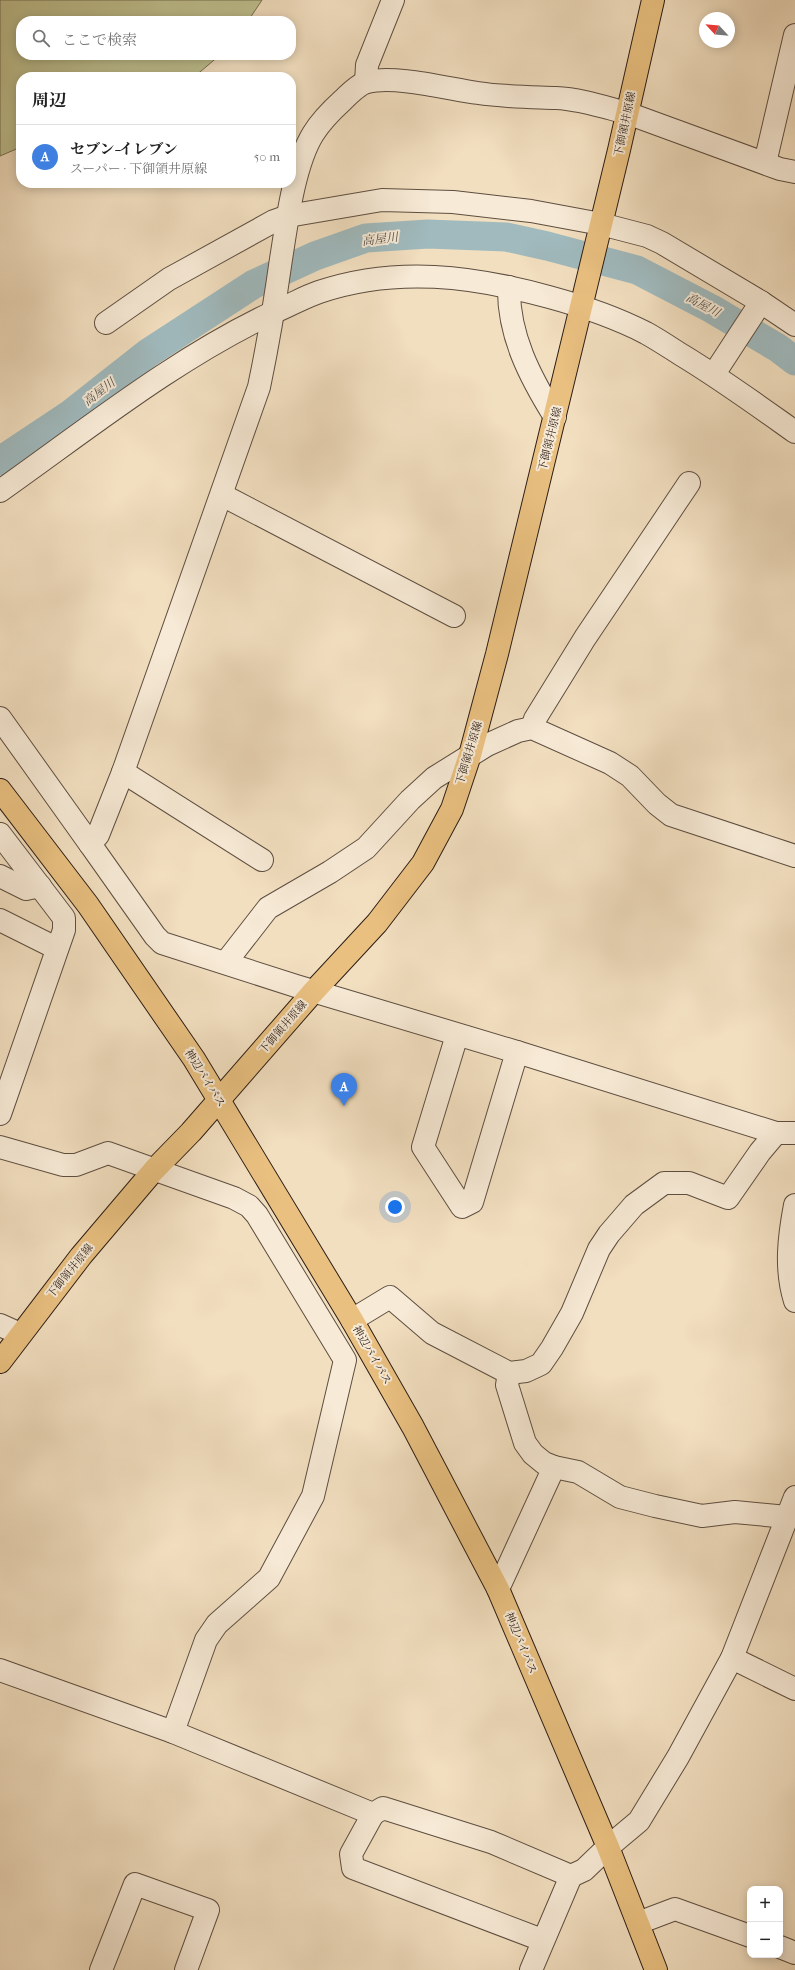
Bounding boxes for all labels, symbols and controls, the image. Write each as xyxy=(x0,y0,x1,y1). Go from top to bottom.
north arrow xyxy=(699,12,735,48)
search box xyxy=(16,16,296,60)
icon: search xyxy=(30,27,52,49)
text: ここで検索 xyxy=(62,31,137,49)
text: 周辺 xyxy=(32,90,66,110)
street label: 下御領井原線 xyxy=(612,90,638,158)
text: セブン-イレブン xyxy=(70,140,178,158)
text: A xyxy=(41,149,49,164)
text: 50 m xyxy=(254,149,280,164)
text: スーパー · 下御領井原線 xyxy=(70,161,207,176)
water label: 高屋川 xyxy=(361,230,401,248)
water label: 高屋川 xyxy=(684,290,724,321)
water label: 高屋川 xyxy=(81,374,119,409)
street label: 下御領井原線 xyxy=(536,405,564,473)
street label: 下御領井原線 xyxy=(453,720,485,786)
street label: 下御領井原線 xyxy=(256,998,310,1056)
street label: 神辺バイパス xyxy=(182,1047,228,1109)
pin: A xyxy=(331,1073,357,1106)
your location xyxy=(385,1197,405,1217)
street label: 下御領井原線 xyxy=(44,1241,96,1301)
street label: 神辺バイパス xyxy=(350,1323,394,1387)
street label: 神辺バイパス xyxy=(502,1610,540,1676)
map controls xyxy=(747,1886,783,1958)
button: + xyxy=(747,1886,783,1922)
button: − xyxy=(747,1922,783,1958)

